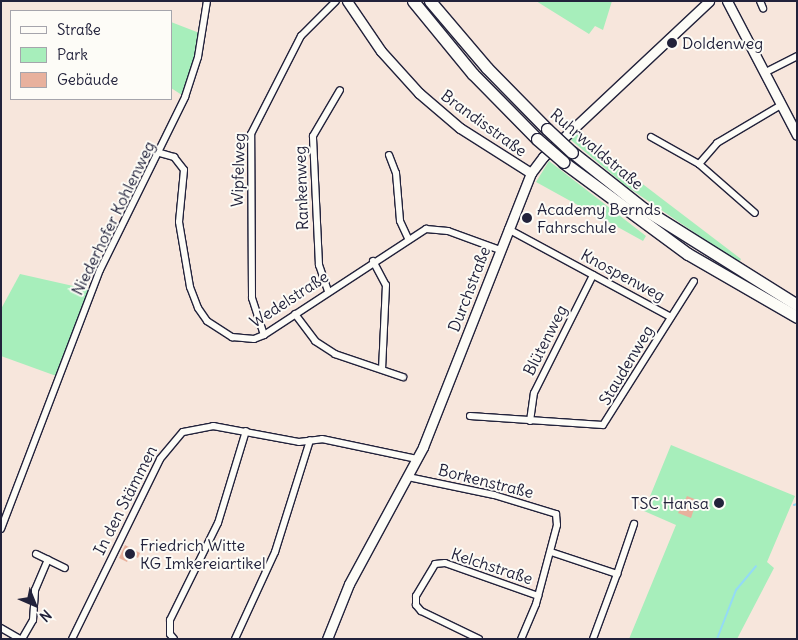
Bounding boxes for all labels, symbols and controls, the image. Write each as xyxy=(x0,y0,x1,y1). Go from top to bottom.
legend xyxy=(10,10,172,100)
text: Straße xyxy=(57,20,101,39)
place label: Doldenweg xyxy=(682,33,763,53)
marker: Doldenweg xyxy=(666,37,678,49)
text: Park xyxy=(57,45,88,64)
text: Gebäude xyxy=(57,70,118,89)
street label: Brandisstraße xyxy=(438,86,530,160)
street label: Ruhrwaldstraße xyxy=(547,105,647,193)
street label: Wipfelweg xyxy=(227,133,249,207)
street label: Niederhofer Kohlenweg xyxy=(67,138,159,298)
street label: Rankenweg xyxy=(290,145,312,231)
place label: Academy Bernds Fahrschule xyxy=(537,199,661,237)
marker: Academy Bernds Fahrschule xyxy=(521,212,533,224)
street label: Durchstraße xyxy=(444,244,494,334)
street label: Knospenweg xyxy=(578,245,668,305)
street label: Wedelstraße xyxy=(246,267,332,331)
street label: Blütenweg xyxy=(519,302,571,378)
street label: Staudenweg xyxy=(595,322,657,408)
street label: In den Stämmen xyxy=(89,442,161,558)
street label: Borkenstraße xyxy=(436,460,536,502)
place label: TSC Hansa xyxy=(631,493,709,513)
marker: TSC Hansa xyxy=(713,497,725,509)
place label: Friedrich Witte KG Imkereiartikel xyxy=(140,535,266,573)
street label: Kelchstraße xyxy=(449,544,535,588)
marker: Friedrich Witte KG Imkereiartikel xyxy=(124,548,136,560)
north arrow xyxy=(10,580,60,630)
text: N xyxy=(36,606,55,626)

